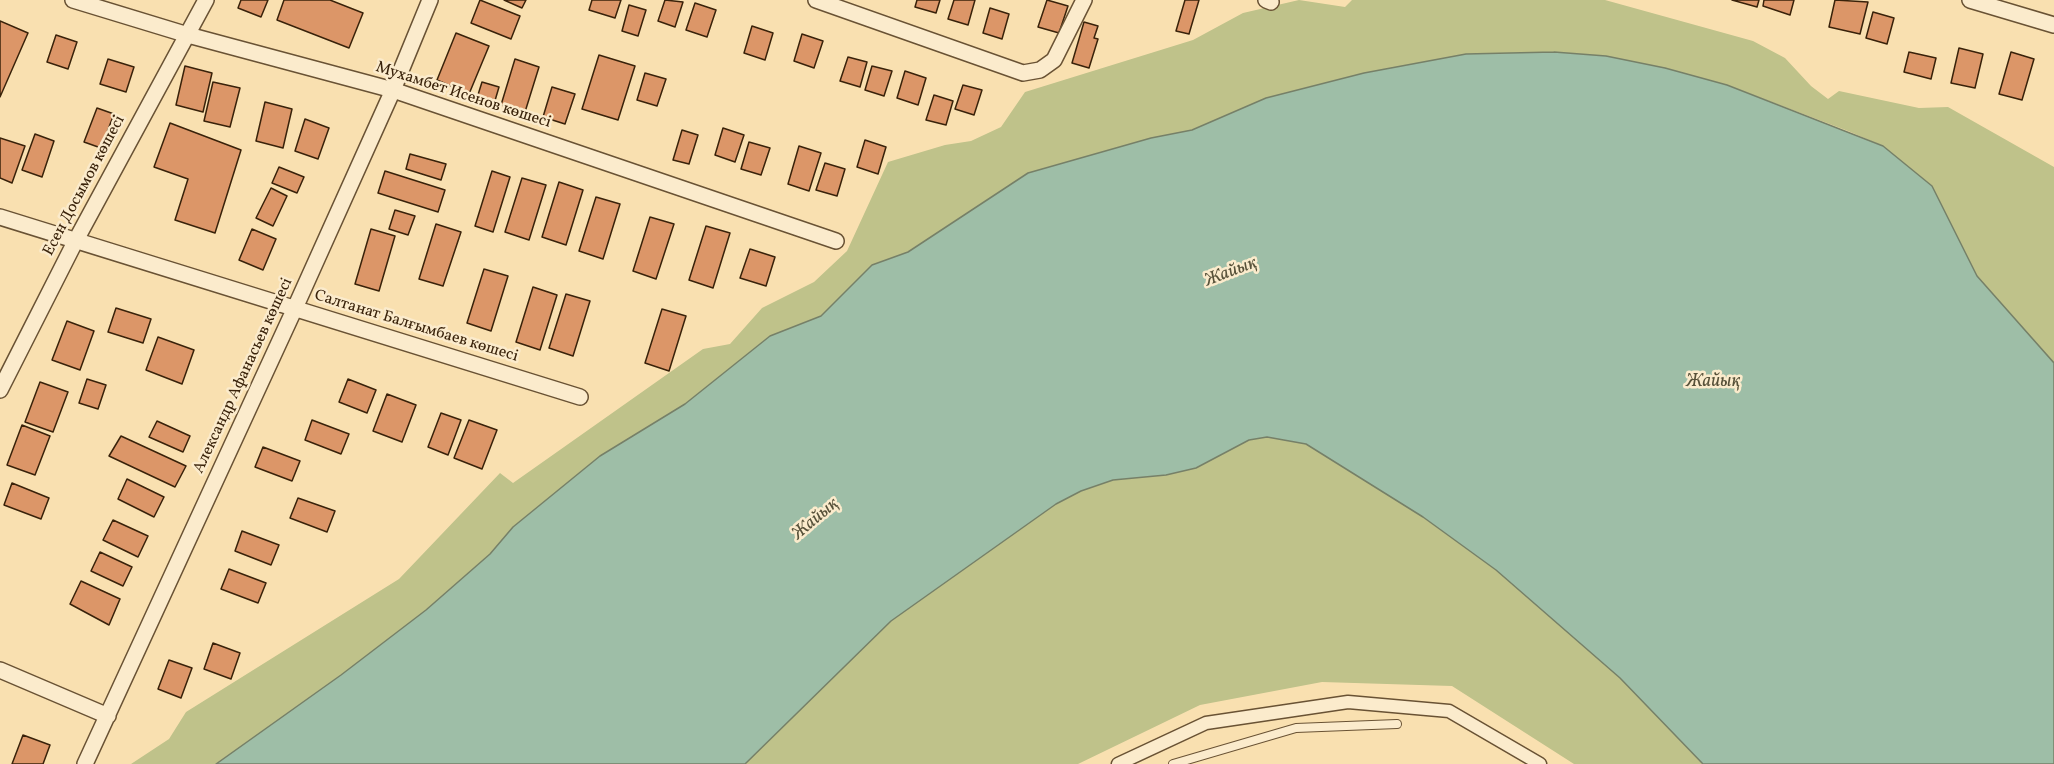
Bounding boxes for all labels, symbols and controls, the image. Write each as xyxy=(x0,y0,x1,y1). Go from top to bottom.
street label: Мухамбет Исенов көшесі xyxy=(373,59,553,133)
street label: Есен Досымов көшесі xyxy=(40,112,130,260)
water label: Жайық xyxy=(1202,253,1260,293)
street label: Александр Афанасьев көшесі xyxy=(190,275,298,477)
street label: Салтанат Балғымбаев көшесі xyxy=(312,287,520,367)
water label: Жайық xyxy=(1686,372,1740,394)
water label: Жайық xyxy=(788,494,844,546)

